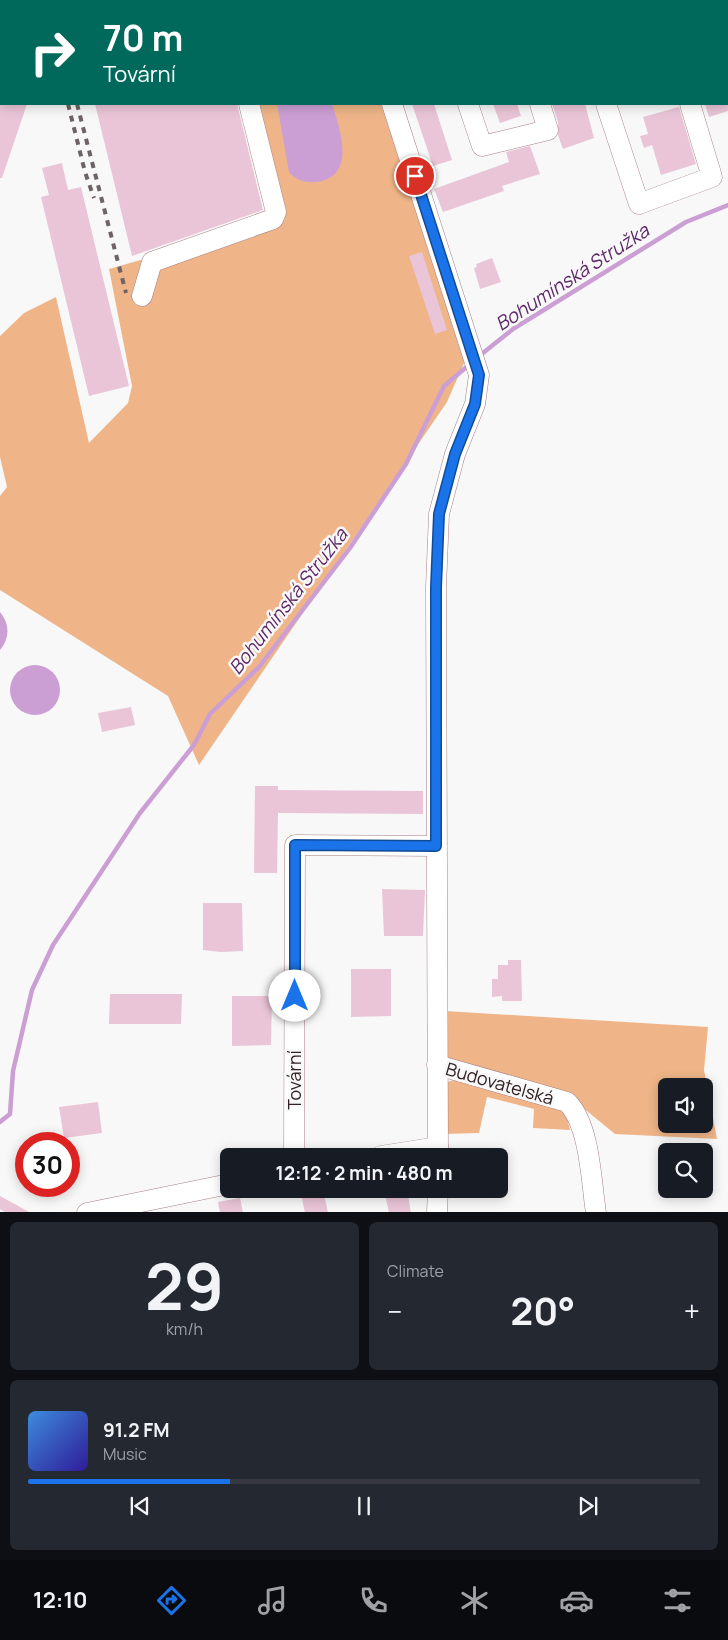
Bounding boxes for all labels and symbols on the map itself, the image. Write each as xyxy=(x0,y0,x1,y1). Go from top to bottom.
pin xyxy=(394,155,436,197)
water label: Bohumínská Stružka xyxy=(490,217,655,337)
water label: Bohumínská Stružka xyxy=(223,522,354,679)
position arrow xyxy=(268,969,320,1021)
street label: Tovární xyxy=(282,1050,306,1110)
street label: Budovatelská xyxy=(443,1056,557,1110)
speed limit sign: 30 xyxy=(15,1132,80,1197)

